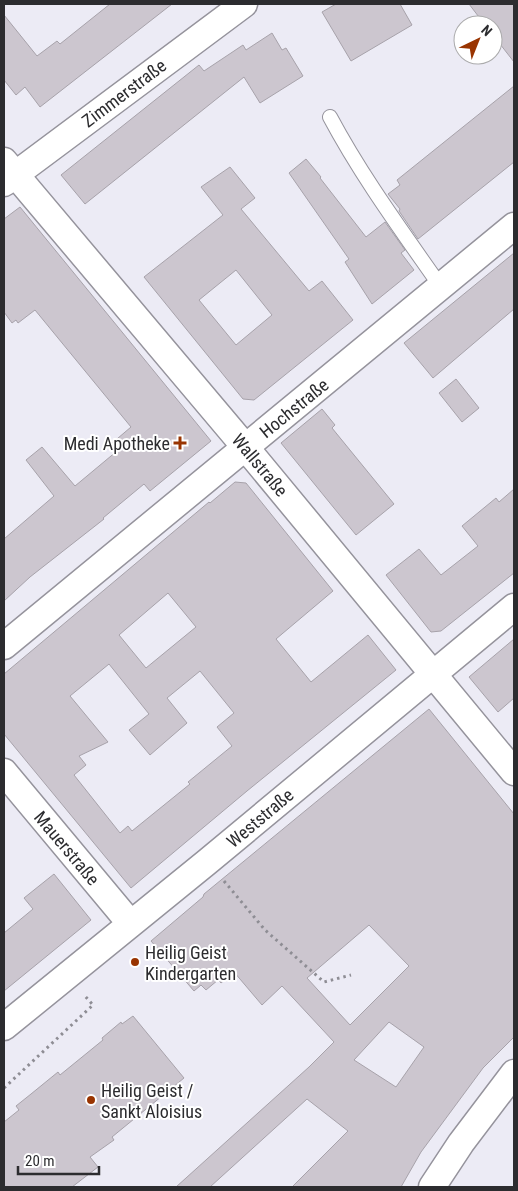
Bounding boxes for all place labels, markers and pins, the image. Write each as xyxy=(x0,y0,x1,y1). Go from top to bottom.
place label: Medi Apotheke xyxy=(64,433,170,454)
marker: Medi Apotheke xyxy=(174,437,186,449)
place label: Heilig Geist Kindergarten xyxy=(145,942,236,984)
marker: Heilig Geist Kindergarten xyxy=(129,956,141,968)
place label: Heilig Geist / Sankt Aloisius xyxy=(101,1080,202,1122)
marker: Heilig Geist / Sankt Aloisius xyxy=(85,1094,97,1106)

